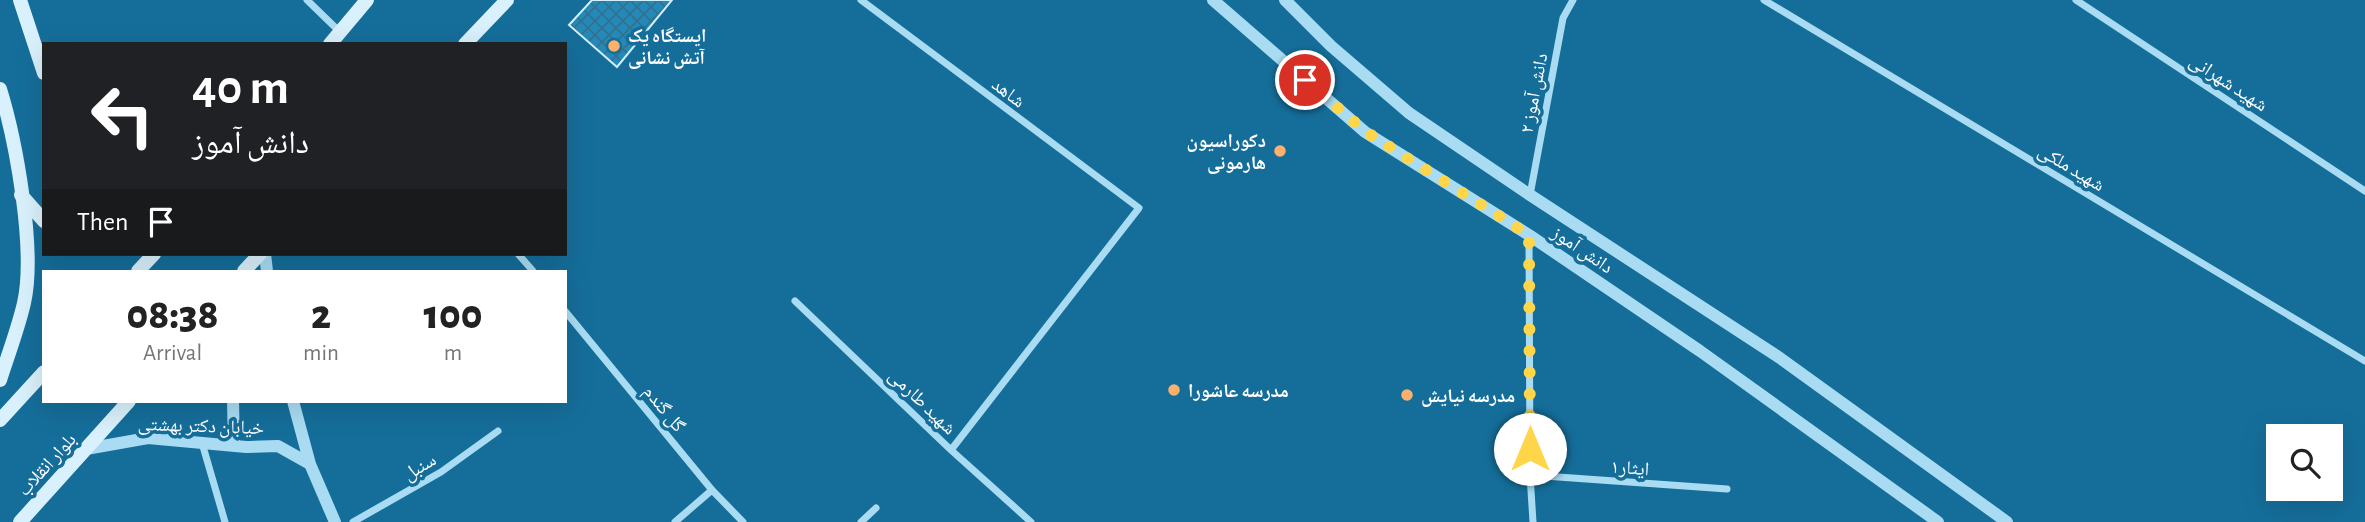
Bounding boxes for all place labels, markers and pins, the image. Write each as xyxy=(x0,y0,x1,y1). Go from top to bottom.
place label: ایستگاه یک آتش نشانی xyxy=(628,27,706,69)
marker: ایستگاه یک آتش نشانی xyxy=(606,38,622,54)
pin xyxy=(1275,50,1335,110)
place label: دکوراسیون هارمونی xyxy=(1187,132,1266,174)
marker: دکوراسیون هارمونی xyxy=(1272,143,1288,159)
marker: مدرسه عاشورا xyxy=(1166,382,1182,398)
place label: مدرسه عاشورا xyxy=(1188,382,1289,401)
marker: مدرسه نیایش xyxy=(1399,387,1415,403)
place label: مدرسه نیایش xyxy=(1421,387,1515,407)

